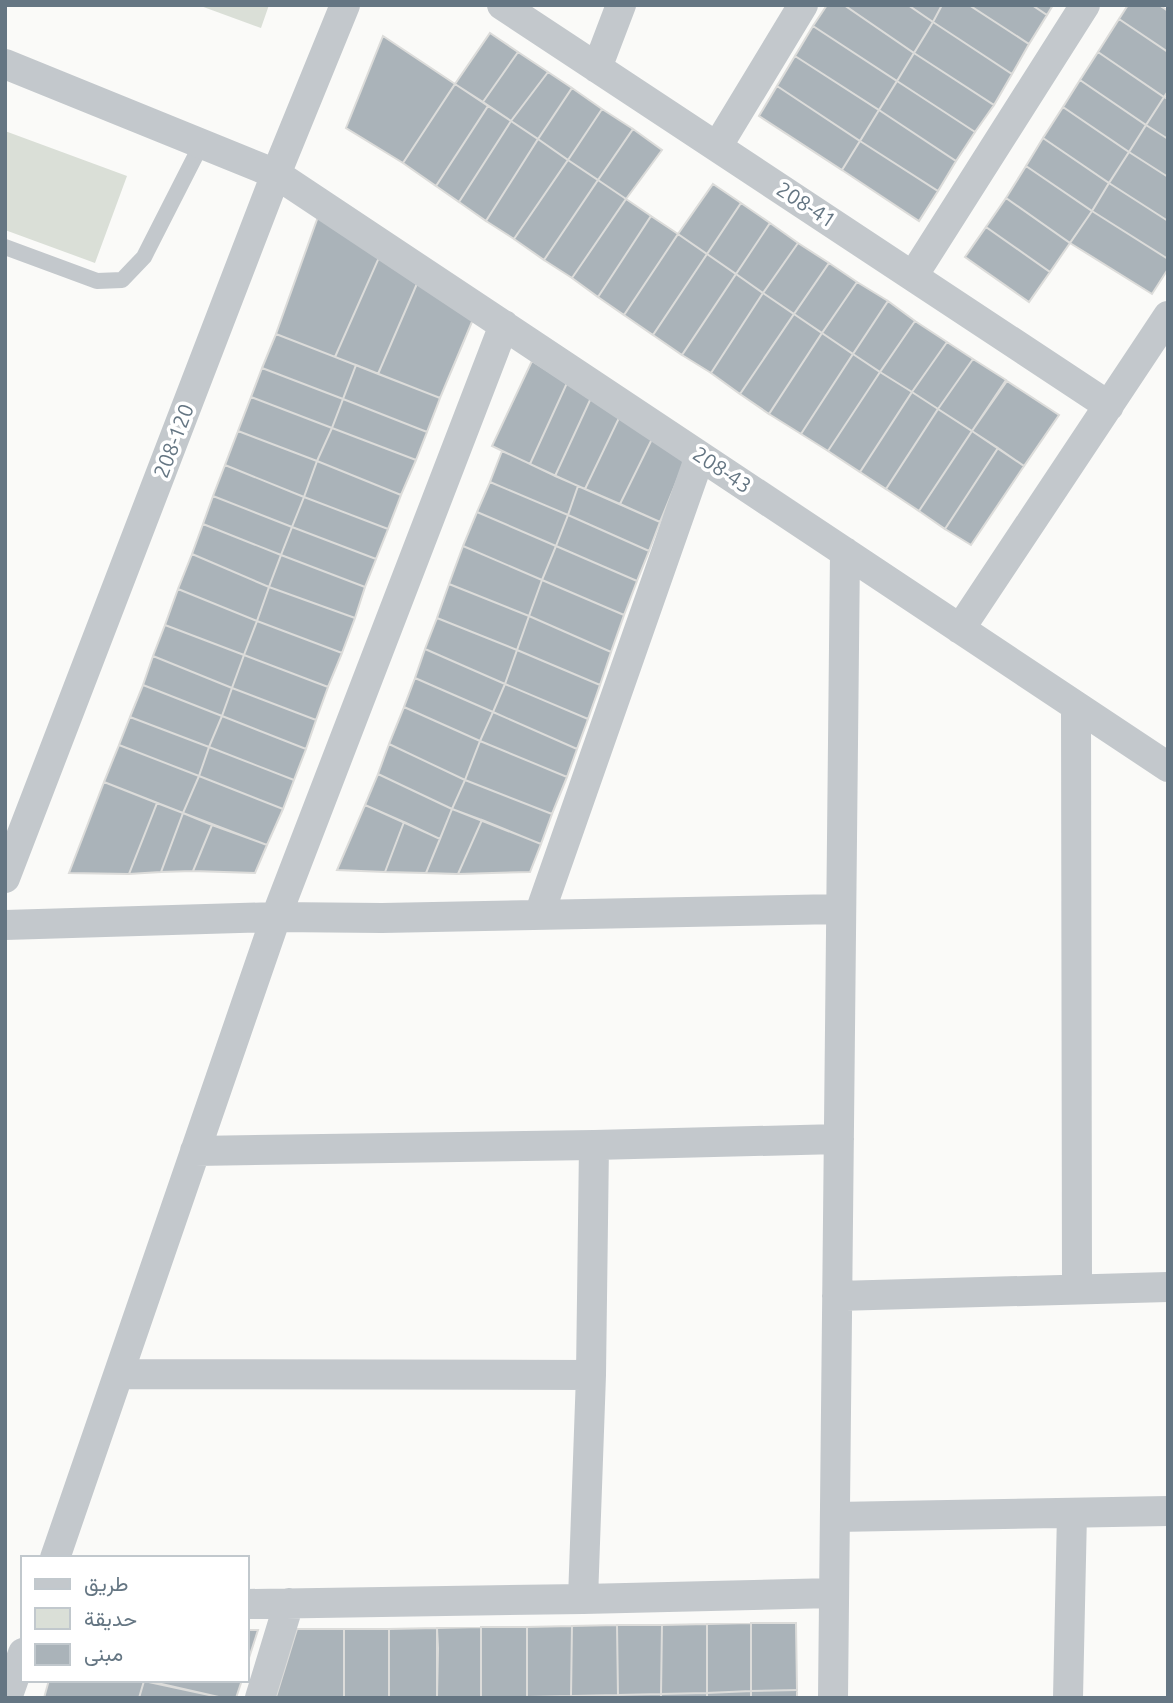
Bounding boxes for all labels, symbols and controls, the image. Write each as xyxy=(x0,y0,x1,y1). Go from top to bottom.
street label: 208-41 xyxy=(773,176,840,232)
street label: 208-120 xyxy=(148,400,198,481)
street label: 208-43 xyxy=(689,441,756,497)
legend xyxy=(21,1556,248,1682)
text: طريق xyxy=(84,1571,129,1597)
text: حديقة xyxy=(84,1606,137,1631)
text: مبنى xyxy=(84,1641,123,1666)

